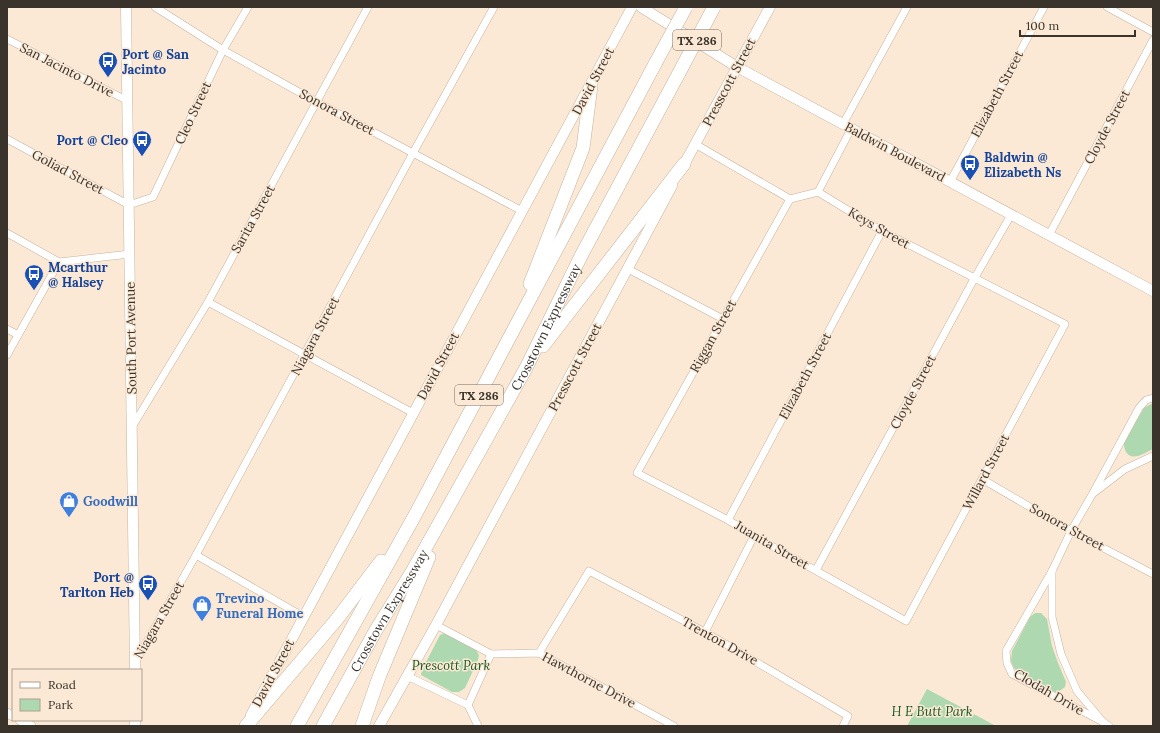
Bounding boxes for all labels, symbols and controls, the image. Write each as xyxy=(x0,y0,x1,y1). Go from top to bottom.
scale bar xyxy=(1020,12,1135,38)
text: 100 m xyxy=(1026,18,1059,33)
road number: TX 286 xyxy=(673,30,721,50)
street label: Presscott Street xyxy=(699,35,759,129)
street label: San Jacinto Drive xyxy=(17,39,117,101)
street label: David Street xyxy=(568,44,618,118)
place label: Port @ San Jacinto xyxy=(122,46,190,78)
street label: Elizabeth Street xyxy=(967,48,1027,140)
bus stop icon: Port @ San Jacinto xyxy=(97,50,119,78)
street label: Cleo Street xyxy=(171,79,215,147)
street label: Sonora Street xyxy=(296,85,378,139)
street label: Cloyde Street xyxy=(1080,87,1134,167)
street label: Baldwin Boulevard xyxy=(842,118,949,186)
bus stop icon: Port @ Cleo xyxy=(131,129,153,157)
place label: Port @ Cleo xyxy=(56,132,128,149)
street label: Goliad Street xyxy=(29,146,107,198)
place label: Baldwin @ Elizabeth Ns xyxy=(984,149,1061,181)
bus stop icon: Baldwin @ Elizabeth Ns xyxy=(959,153,981,181)
street label: Sarita Street xyxy=(227,182,279,256)
street label: Keys Street xyxy=(845,203,913,253)
place label: Mcarthur @ Halsey xyxy=(48,259,109,291)
street label: Crosstown Expressway xyxy=(507,261,584,394)
bus stop icon: Mcarthur @ Halsey xyxy=(23,263,45,291)
street label: South Port Avenue xyxy=(122,282,140,394)
street label: Niagara Street xyxy=(287,294,343,378)
street label: Riggan Street xyxy=(686,296,740,376)
street label: Presscott Street xyxy=(545,320,605,414)
street label: David Street xyxy=(413,329,463,403)
street label: Elizabeth Street xyxy=(775,330,835,422)
street label: Cloyde Street xyxy=(886,352,940,432)
road number: TX 286 xyxy=(455,385,503,405)
street label: Willard Street xyxy=(959,431,1013,513)
shop icon: Goodwill xyxy=(58,490,80,518)
place label: Goodwill xyxy=(83,493,138,510)
street label: Sonora Street xyxy=(1027,499,1107,555)
street label: Juanita Street xyxy=(731,516,812,573)
street label: Crosstown Expressway xyxy=(346,546,432,675)
place label: Port @ Tarlton Heb xyxy=(60,569,135,601)
bus stop icon: Port @ Tarlton Heb xyxy=(137,573,159,601)
street label: Niagara Street xyxy=(130,578,188,662)
place label: Trevino Funeral Home xyxy=(216,590,304,622)
shop icon: Trevino Funeral Home xyxy=(191,594,213,622)
street label: Trenton Drive xyxy=(679,613,761,669)
street label: David Street xyxy=(248,636,298,710)
street label: Hawthorne Drive xyxy=(539,648,639,712)
park label: Prescott Park xyxy=(412,657,490,674)
street label: Clodah Drive xyxy=(1011,665,1087,719)
legend xyxy=(12,669,142,721)
text: Road xyxy=(48,677,76,692)
text: Park xyxy=(48,697,74,712)
park label: H E Butt Park xyxy=(892,703,973,720)

